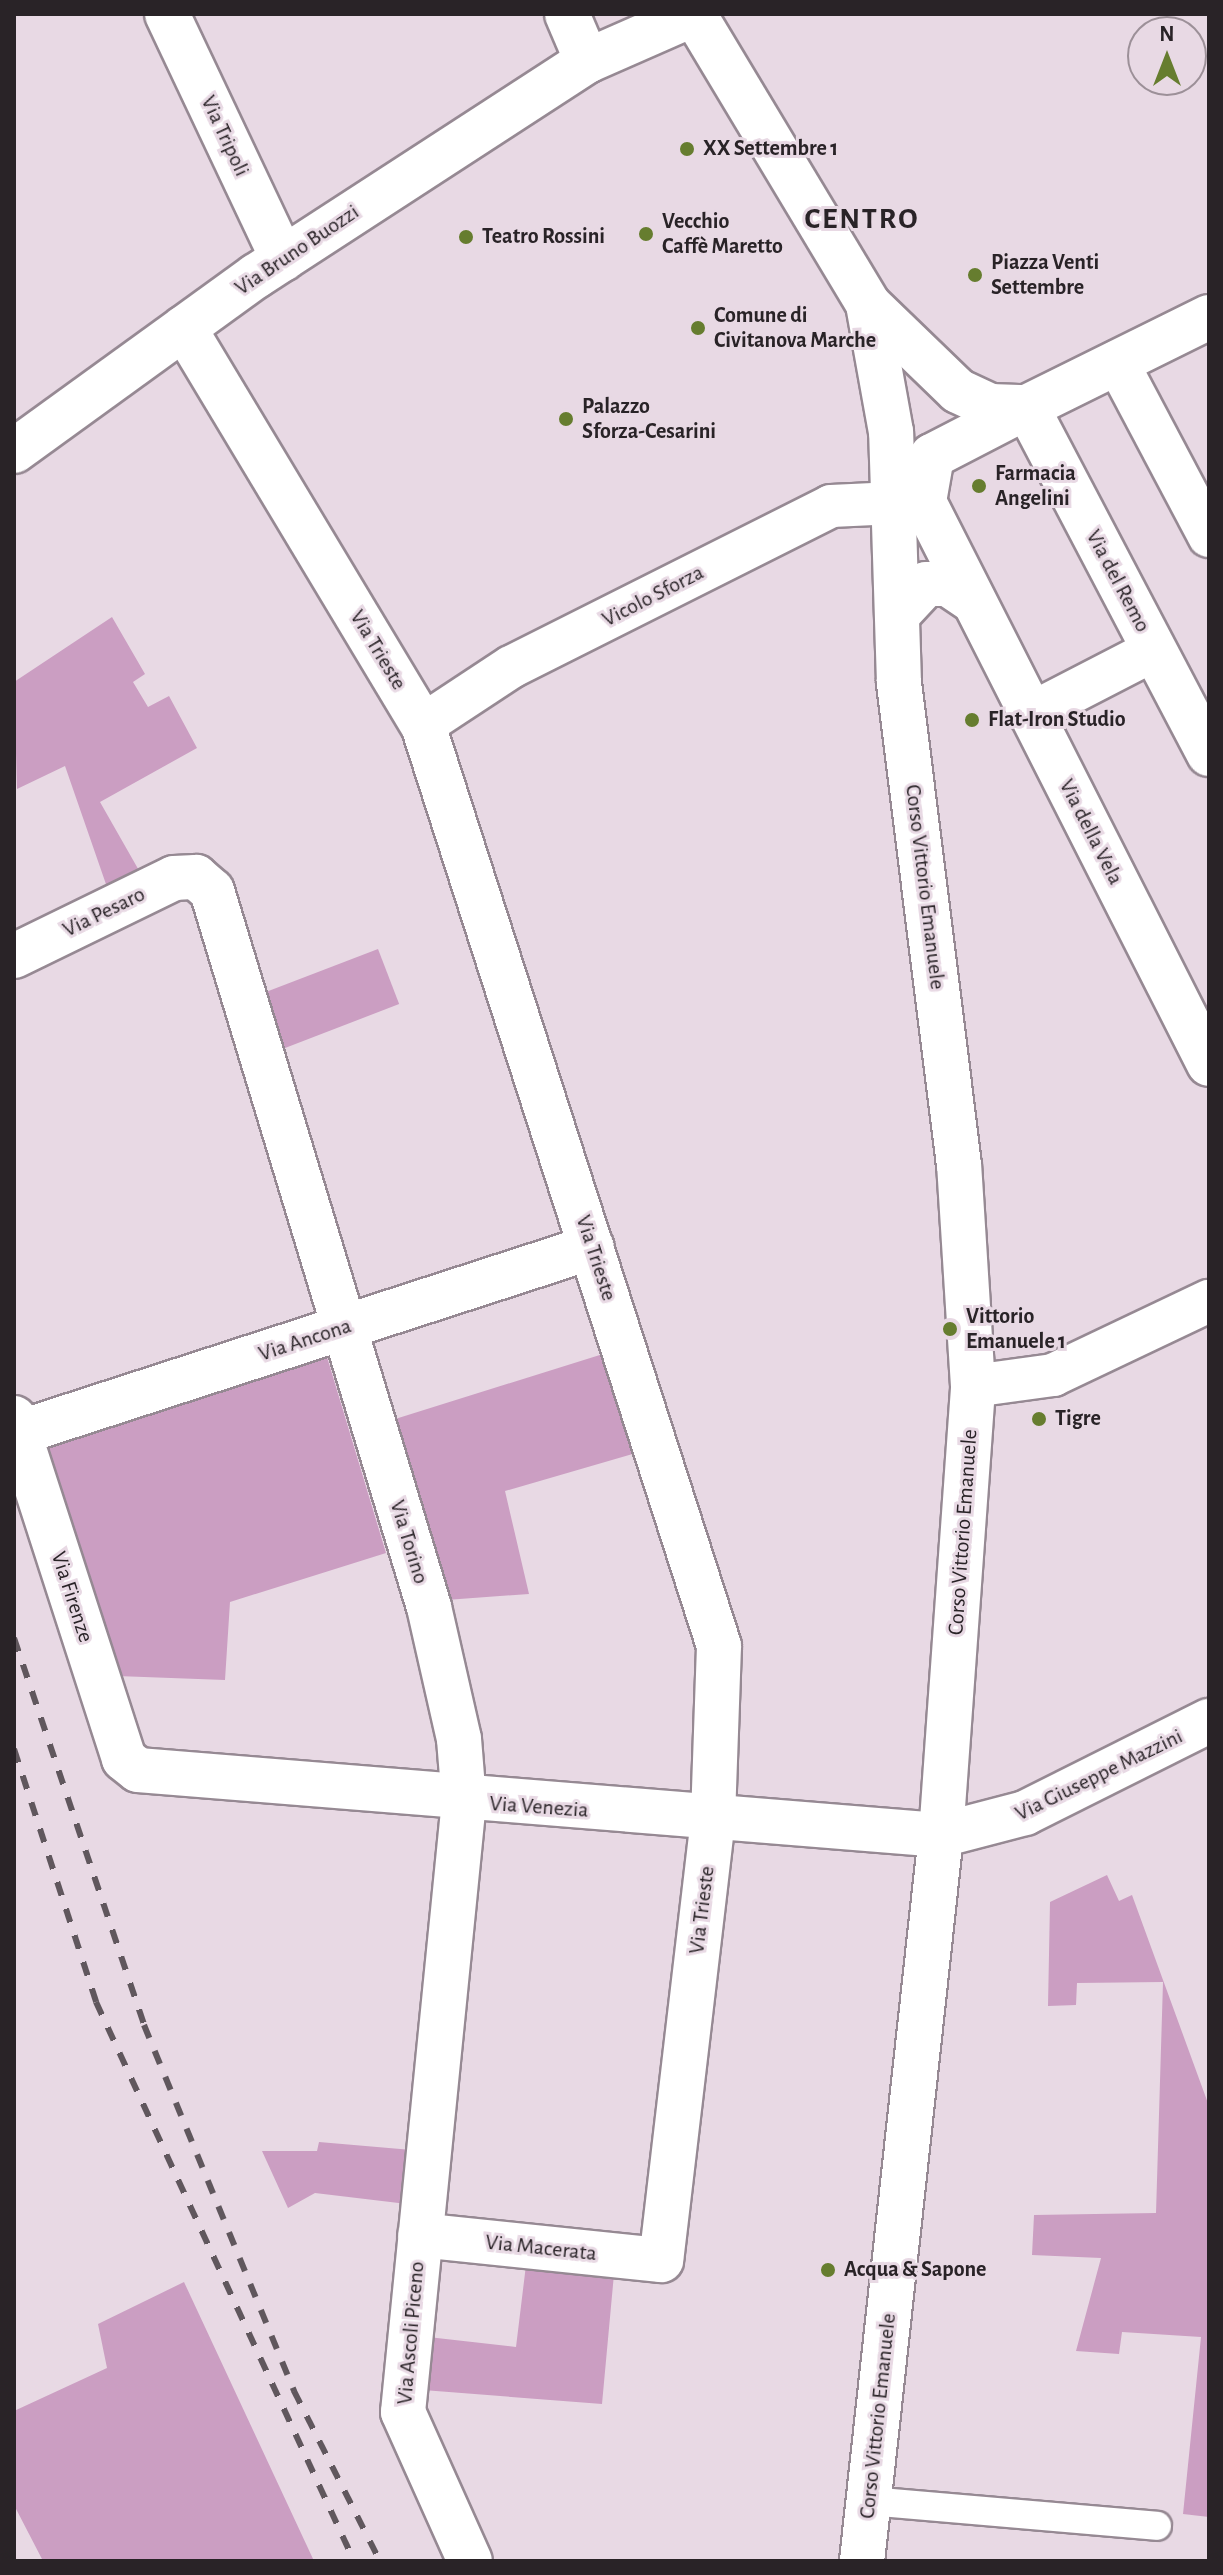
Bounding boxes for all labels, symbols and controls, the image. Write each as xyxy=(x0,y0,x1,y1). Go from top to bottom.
north arrow xyxy=(1127,16,1207,96)
text: N xyxy=(1159,23,1175,45)
street label: Via Tripoli xyxy=(195,91,255,181)
place label: XX Settembre 1 xyxy=(703,136,838,162)
marker: XX Settembre 1 xyxy=(678,140,696,158)
street label: Via Bruno Buozzi xyxy=(230,199,364,301)
district label: CENTRO xyxy=(804,201,920,237)
place label: Vecchio Caffè Maretto xyxy=(662,208,783,260)
place label: Teatro Rossini xyxy=(482,224,605,250)
marker: Vecchio Caffè Maretto xyxy=(637,225,655,243)
marker: Teatro Rossini xyxy=(457,228,475,246)
place label: Piazza Venti Settembre xyxy=(991,249,1099,300)
marker: Piazza Venti Settembre xyxy=(966,266,984,284)
place label: Comune di Civitanova Marche xyxy=(714,302,876,354)
marker: Comune di Civitanova Marche xyxy=(689,319,707,337)
place label: Palazzo Sforza-Cesarini xyxy=(582,393,716,444)
marker: Palazzo Sforza-Cesarini xyxy=(557,410,575,428)
place label: Farmacia Angelini xyxy=(995,460,1076,512)
marker: Farmacia Angelini xyxy=(970,477,988,495)
street label: Via del Remo xyxy=(1080,525,1156,637)
street label: Vicolo Sforza xyxy=(598,559,708,633)
street label: Via Trieste xyxy=(344,605,412,695)
place label: Flat-Iron Studio xyxy=(988,707,1126,733)
marker: Flat-Iron Studio xyxy=(963,711,981,729)
street label: Via della Vela xyxy=(1053,775,1129,889)
street label: Corso Vittorio Emanuele xyxy=(899,783,951,991)
street label: Via Pesaro xyxy=(59,881,149,943)
street label: Via Trieste xyxy=(570,1212,622,1304)
place label: Vittorio Emanuele 1 xyxy=(966,1303,1066,1354)
street label: Via Ancona xyxy=(255,1313,355,1367)
marker: Vittorio Emanuele 1 xyxy=(941,1320,959,1338)
place label: Tigre xyxy=(1055,1406,1101,1432)
marker: Tigre xyxy=(1030,1410,1048,1428)
street label: Corso Vittorio Emanuele xyxy=(943,1428,983,1636)
street label: Via Torino xyxy=(384,1497,434,1587)
street label: Via Firenze xyxy=(45,1548,99,1646)
street label: Via Giuseppe Mazzini xyxy=(1011,1723,1187,1827)
street label: Via Venezia xyxy=(489,1790,589,1824)
street label: Via Trieste xyxy=(684,1864,720,1956)
street label: Via Macerata xyxy=(484,2229,598,2267)
place label: Acqua & Sapone xyxy=(844,2257,986,2283)
street label: Via Ascoli Piceno xyxy=(392,2260,430,2406)
marker: Acqua & Sapone xyxy=(819,2261,837,2279)
street label: Corso Vittorio Emanuele xyxy=(854,2312,902,2520)

